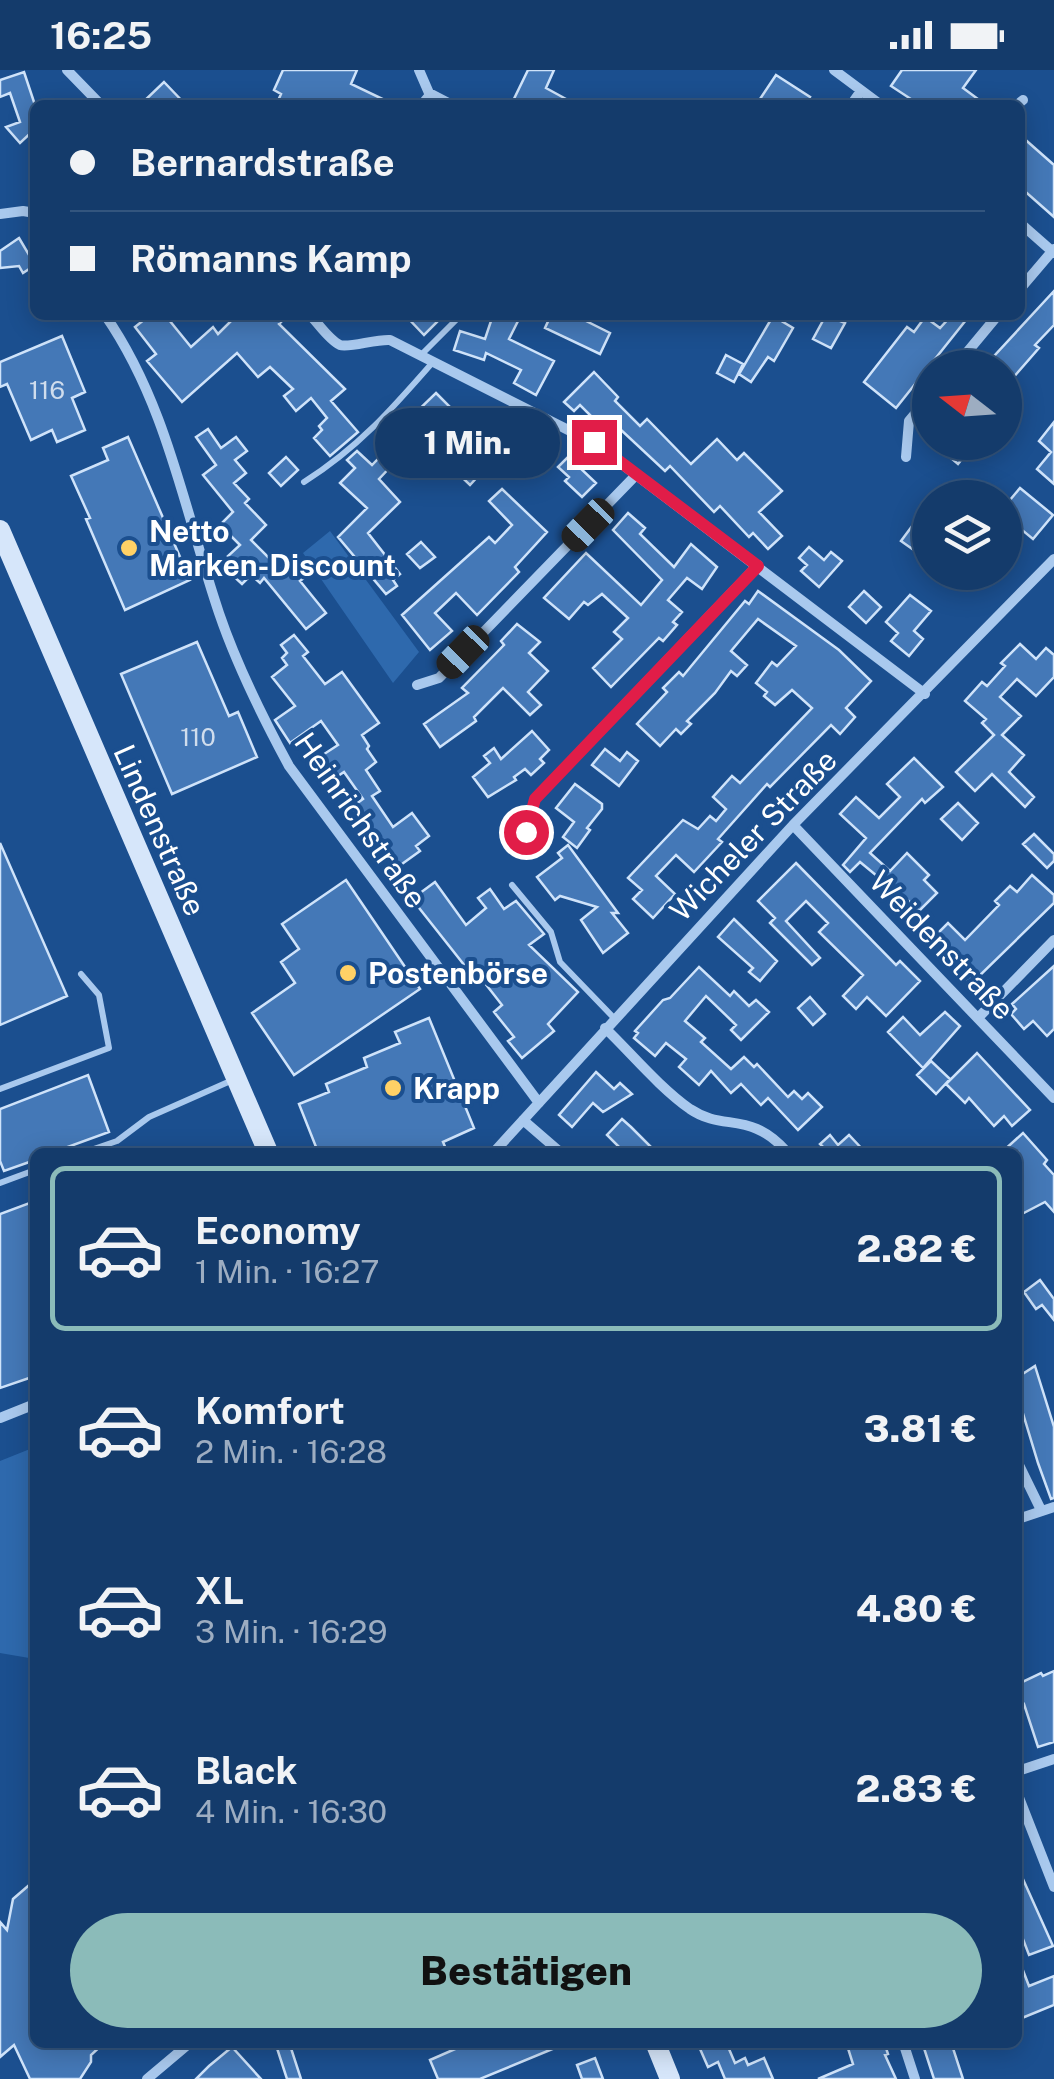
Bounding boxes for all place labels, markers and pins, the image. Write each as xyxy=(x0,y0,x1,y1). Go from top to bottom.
place label: Netto Marken-Discount xyxy=(149,513,396,583)
marker: Netto Marken-Discount xyxy=(118,537,140,559)
place label: Postenbörse xyxy=(368,955,548,991)
marker: Postenbörse xyxy=(337,962,359,984)
place label: Krapp xyxy=(413,1070,500,1106)
marker: Krapp xyxy=(382,1077,404,1099)

